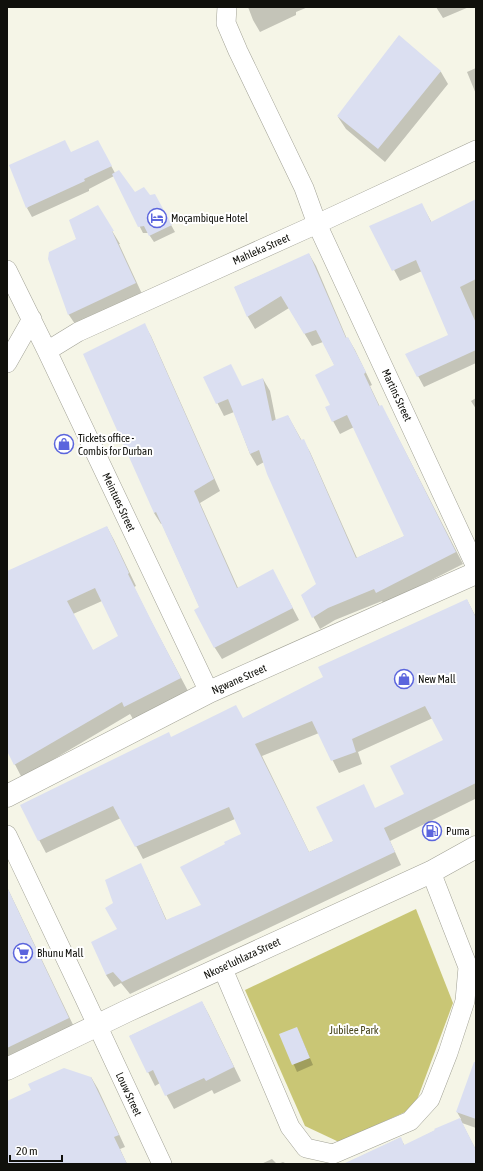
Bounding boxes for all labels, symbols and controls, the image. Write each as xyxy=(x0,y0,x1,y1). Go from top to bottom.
hotel icon: Moçambique Hotel xyxy=(146,207,168,229)
place label: Moçambique Hotel xyxy=(171,212,248,224)
street label: Mahleka Street xyxy=(231,231,291,267)
street label: Martins Street xyxy=(380,367,414,423)
place label: Tickets office - Combis for Durban xyxy=(78,432,153,457)
shop icon: Tickets office - Combis for Durban xyxy=(53,433,75,455)
street label: Meintues Street xyxy=(100,471,138,533)
street label: Ngwane Street xyxy=(210,662,268,696)
shop icon: New Mall xyxy=(393,668,415,690)
place label: New Mall xyxy=(418,673,456,685)
fuel station icon: Puma xyxy=(421,820,443,842)
place label: Puma xyxy=(446,825,470,837)
street label: Nkose'luhlaza Street xyxy=(202,935,282,981)
supermarket icon: Bhunu Mall xyxy=(12,942,34,964)
place label: Bhunu Mall xyxy=(37,947,83,959)
park label: Jubilee Park xyxy=(329,1024,379,1036)
street label: Louw Street xyxy=(114,1070,144,1118)
scale bar xyxy=(10,1137,62,1163)
text: 20 m xyxy=(16,1144,38,1158)

